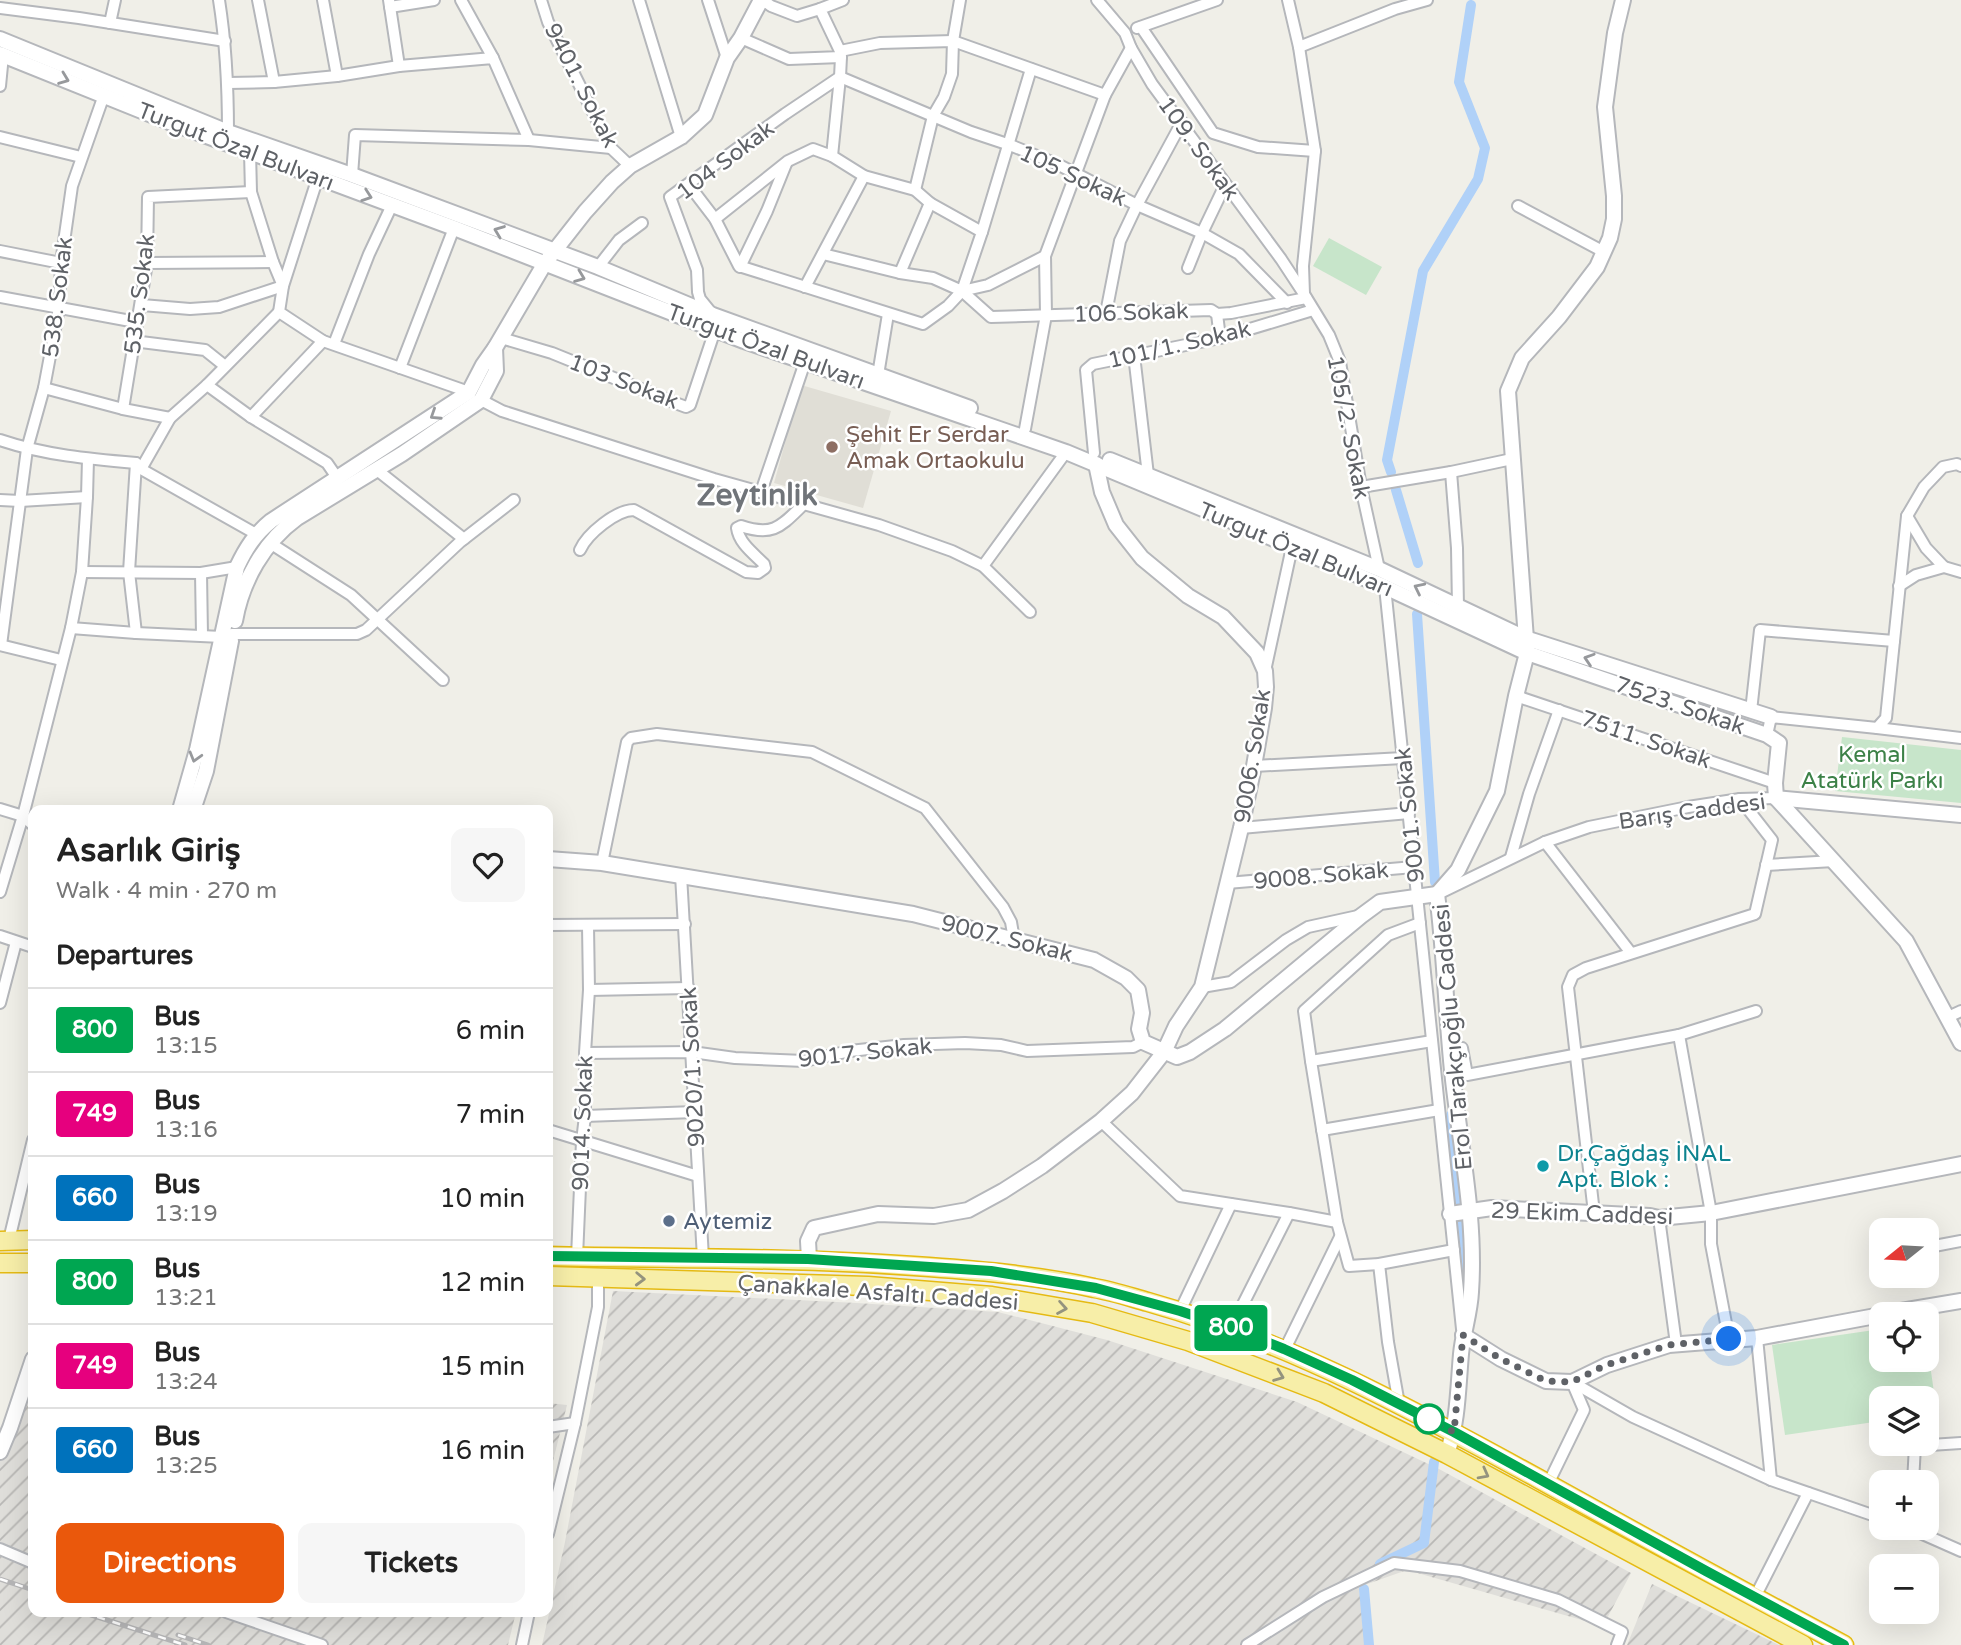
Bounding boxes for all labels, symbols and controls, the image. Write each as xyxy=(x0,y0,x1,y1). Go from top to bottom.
street label: 9401. Sokak xyxy=(538,19,624,152)
one-way arrow xyxy=(57,71,69,85)
street label: 109. Sokak xyxy=(1151,91,1245,206)
street label: Turgut Özal Bulvarı xyxy=(133,97,338,197)
street label: 104 Sokak xyxy=(671,115,780,207)
street label: 105 Sokak xyxy=(1014,139,1131,213)
one-way arrow xyxy=(361,188,373,202)
one-way arrow xyxy=(494,226,506,240)
street label: 535. Sokak xyxy=(119,232,161,356)
street label: 538. Sokak xyxy=(37,235,79,359)
one-way arrow xyxy=(573,268,585,282)
street label: 106 Sokak xyxy=(1073,297,1189,329)
street label: Turgut Özal Bulvarı xyxy=(663,298,868,396)
street label: 101/1. Sokak xyxy=(1105,315,1253,375)
street label: 103 Sokak xyxy=(565,348,682,416)
street label: 105/2. Sokak xyxy=(1320,353,1376,501)
one-way arrow xyxy=(430,406,443,419)
place label: Şehit Er Serdar Amak Ortaokulu xyxy=(846,421,1025,475)
marker: Şehit Er Serdar Amak Ortaokulu xyxy=(824,439,840,455)
district label: Zeytinlik xyxy=(696,477,818,514)
street label: Turgut Özal Bulvarı xyxy=(1194,496,1397,603)
one-way arrow xyxy=(1414,583,1426,597)
one-way arrow xyxy=(1584,653,1596,667)
street label: 7523. Sokak xyxy=(1611,671,1748,741)
street label: 9006. Sokak xyxy=(1229,687,1277,825)
street label: 7511. Sokak xyxy=(1577,705,1714,775)
park label: Kemal Atatürk Parkı xyxy=(1800,741,1944,795)
street label: 9001. Sokak xyxy=(1389,746,1431,884)
one-way arrow xyxy=(189,751,203,763)
street label: Barış Caddesi xyxy=(1617,788,1767,836)
button: heart xyxy=(451,828,525,902)
text: Asarlık Giriş xyxy=(56,831,241,870)
street label: 9008. Sokak xyxy=(1252,856,1390,896)
text: Walk · 4 min · 270 m xyxy=(56,877,277,905)
street label: Erol Tarakçıoğlu Caddesi xyxy=(1427,902,1479,1171)
street label: 9007. Sokak xyxy=(938,909,1075,969)
text: Departures xyxy=(56,940,193,971)
street label: 9020/1. Sokak xyxy=(675,986,711,1148)
text: Bus xyxy=(154,1001,200,1032)
text: 800 xyxy=(72,1015,117,1044)
text: 6 min xyxy=(456,1015,525,1046)
text: 13:15 xyxy=(154,1032,218,1060)
street label: 9017. Sokak xyxy=(797,1032,933,1074)
street label: 9014. Sokak xyxy=(567,1055,599,1191)
text: Bus xyxy=(154,1085,200,1116)
text: 749 xyxy=(72,1099,117,1128)
text: 7 min xyxy=(456,1099,525,1130)
text: 13:16 xyxy=(154,1116,218,1144)
place label: Dr.Çağdaş İNAL Apt. Blok : xyxy=(1557,1140,1731,1194)
marker: Dr.Çağdaş İNAL Apt. Blok : xyxy=(1535,1158,1551,1174)
text: Bus xyxy=(154,1169,200,1200)
text: 660 xyxy=(72,1183,117,1212)
text: 10 min xyxy=(439,1183,525,1214)
street label: 29 Ekim Caddesi xyxy=(1490,1197,1674,1231)
text: 13:19 xyxy=(154,1200,218,1228)
place label: Aytemiz xyxy=(683,1208,772,1236)
marker: Aytemiz xyxy=(661,1213,677,1229)
north arrow xyxy=(1869,1218,1939,1288)
map controls xyxy=(1869,1218,1939,1624)
text: Bus xyxy=(154,1253,200,1284)
text: 800 xyxy=(72,1267,117,1296)
text: 12 min xyxy=(439,1267,525,1298)
street label: Çanakkale Asfaltı Caddesi xyxy=(736,1269,1019,1317)
one-way arrow xyxy=(635,1271,646,1286)
text: 13:21 xyxy=(154,1284,218,1312)
one-way arrow xyxy=(1057,1300,1068,1315)
button: locate xyxy=(1869,1302,1939,1372)
line badge: 800 xyxy=(1191,1305,1271,1351)
text: 800 xyxy=(1208,1313,1254,1342)
your location xyxy=(1711,1321,1746,1356)
text: Bus xyxy=(154,1337,200,1368)
text: 749 xyxy=(72,1351,117,1380)
text: 15 min xyxy=(439,1351,525,1382)
one-way arrow xyxy=(1273,1367,1285,1381)
text: 13:24 xyxy=(154,1368,218,1396)
button: layers xyxy=(1869,1386,1939,1456)
unlabelled marker xyxy=(1414,1404,1444,1434)
text: Bus xyxy=(154,1421,200,1452)
text: 660 xyxy=(72,1435,117,1464)
text: 16 min xyxy=(439,1435,525,1466)
text: 13:25 xyxy=(154,1452,218,1480)
one-way arrow xyxy=(1477,1466,1489,1479)
button: + xyxy=(1869,1470,1939,1540)
button: Directions xyxy=(56,1523,284,1603)
button: Tickets xyxy=(298,1523,525,1603)
button: − xyxy=(1869,1554,1939,1624)

